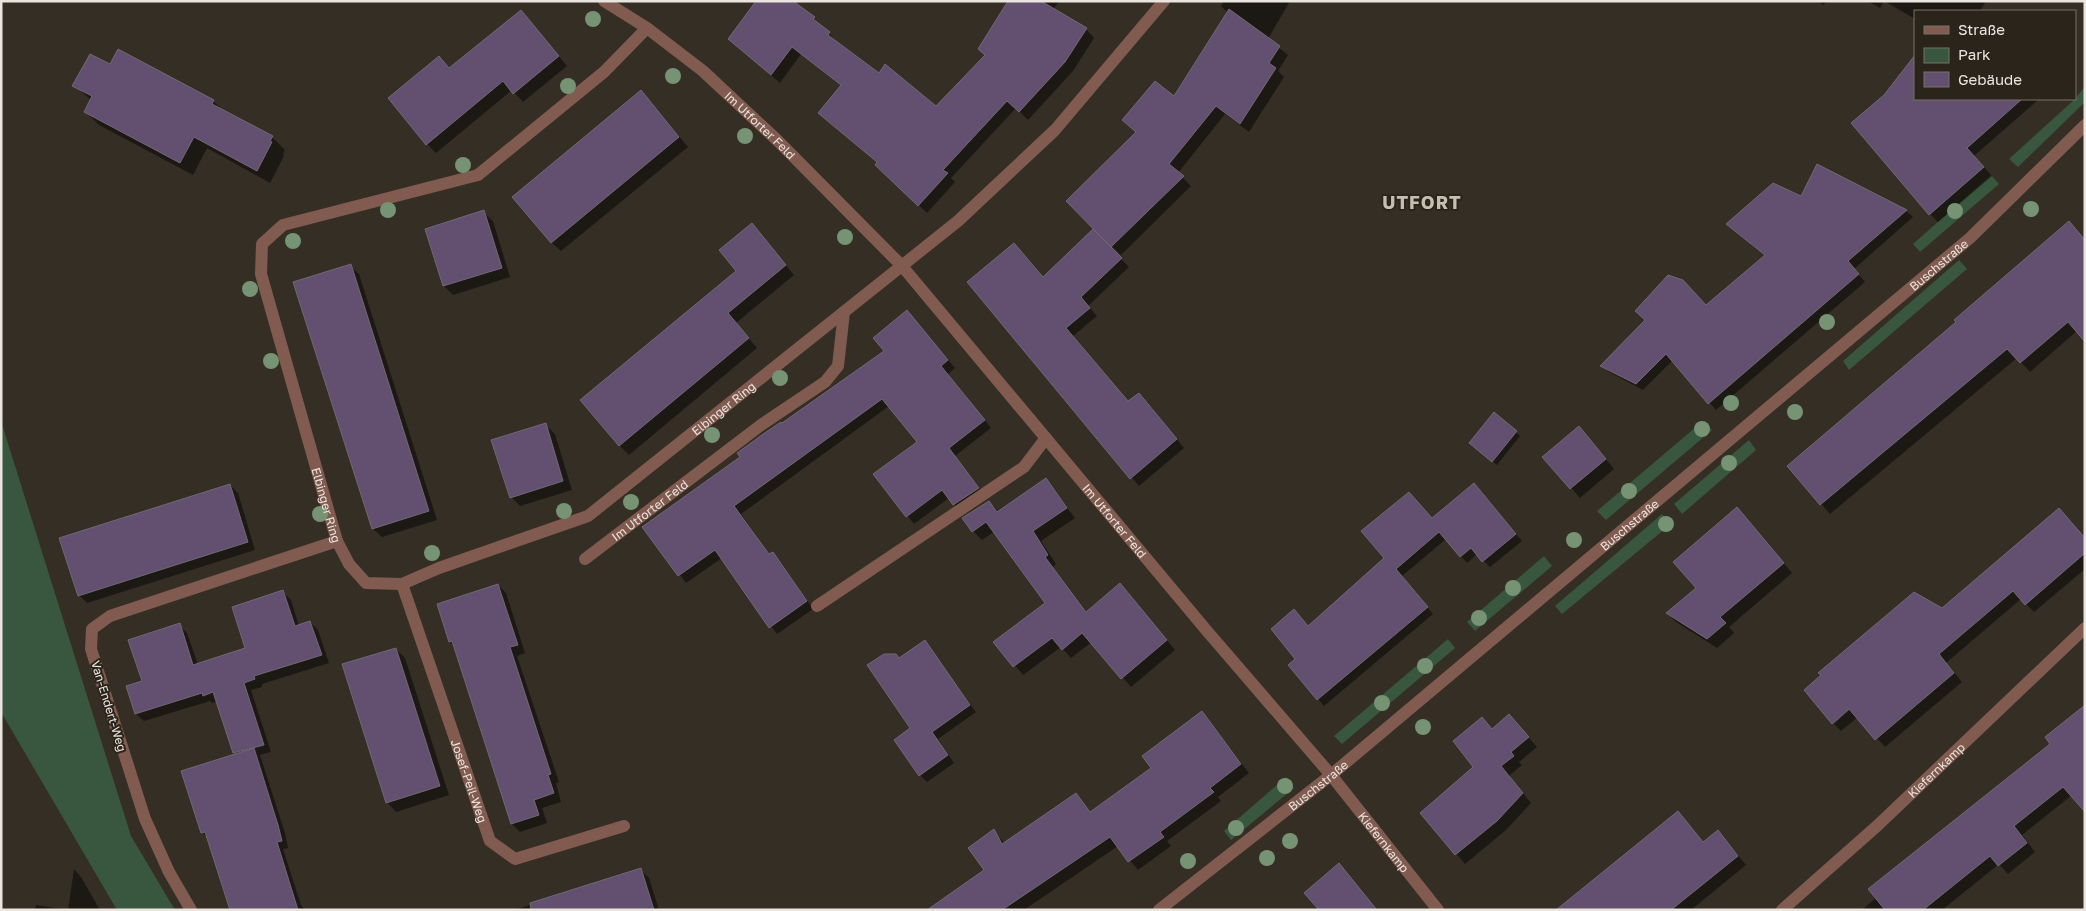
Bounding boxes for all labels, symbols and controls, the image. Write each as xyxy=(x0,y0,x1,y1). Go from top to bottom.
legend xyxy=(1914,10,2076,100)
text: Straße xyxy=(1958,20,2005,38)
text: Park xyxy=(1958,45,1991,63)
text: Gebäude xyxy=(1958,70,2022,88)
street label: Im Utforter Feld xyxy=(722,88,799,162)
district label: UTFORT xyxy=(1382,191,1462,213)
street label: Buschstraße xyxy=(1906,236,1971,294)
street label: Elbinger Ring xyxy=(688,378,758,438)
street label: Elbinger Ring xyxy=(309,466,345,544)
street label: Im Utforter Feld xyxy=(608,476,691,544)
street label: Im Utforter Feld xyxy=(1080,481,1150,561)
street label: Buschstraße xyxy=(1597,496,1662,553)
street label: Van-Endert-Weg xyxy=(88,659,130,753)
street label: Josef-Peil-Weg xyxy=(448,737,491,824)
street label: Kiefernkamp xyxy=(1904,739,1967,801)
street label: Buschstraße xyxy=(1285,757,1351,813)
street label: Kiefernkamp xyxy=(1355,809,1413,875)

